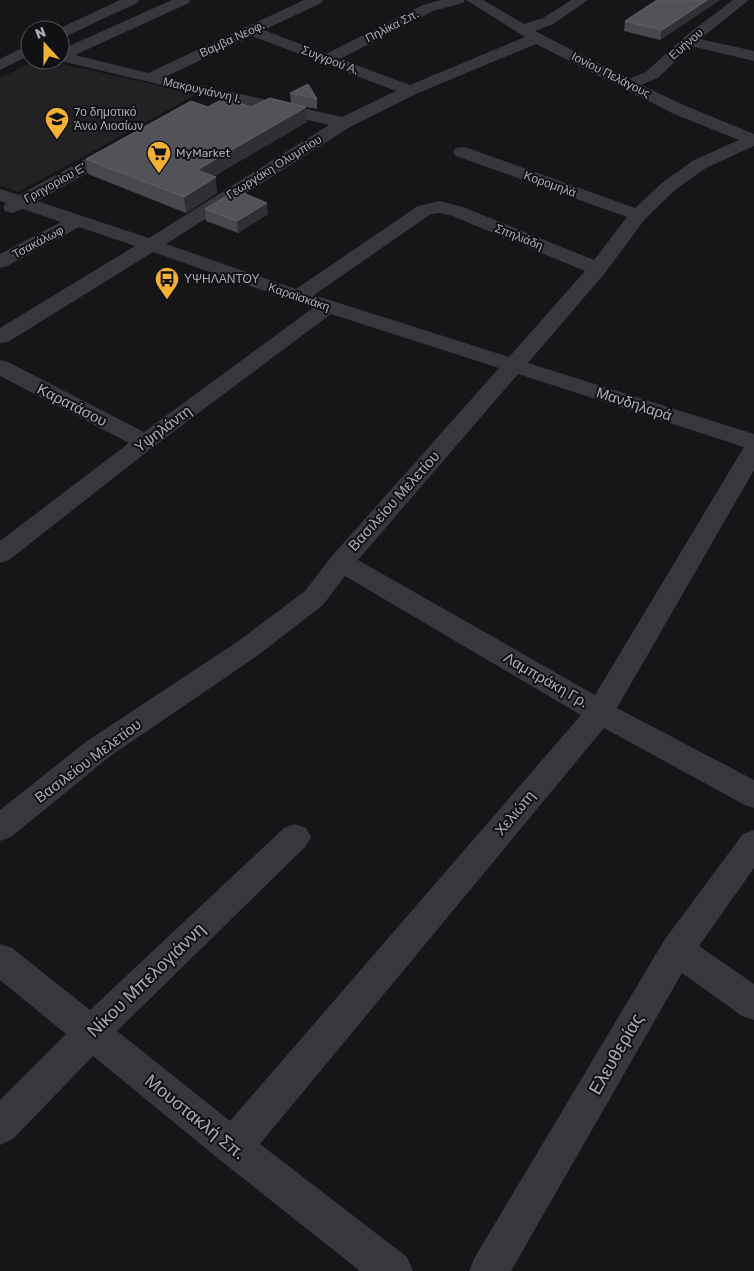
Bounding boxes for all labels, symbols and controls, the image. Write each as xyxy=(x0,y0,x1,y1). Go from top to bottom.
street label: Πηλίκα Σπ. xyxy=(363,7,421,45)
street label: Βαμβα Νεοφ. xyxy=(197,18,267,60)
north arrow xyxy=(20,20,70,70)
text: N xyxy=(33,24,48,43)
street label: Ευήνου xyxy=(666,25,706,63)
street label: Συγγρού Α. xyxy=(299,43,361,77)
street label: Ιονίου Πελάγους xyxy=(569,49,653,101)
street label: Μακρυγιάννη Ι. xyxy=(161,74,243,106)
place label: 7ο δημοτικό Άνω Λιοσίων xyxy=(74,105,143,133)
school or university icon: 7ο δημοτικό Άνω Λιοσίων xyxy=(44,106,70,140)
street label: Γεωργάκη Ολυμπίου xyxy=(224,132,324,202)
supermarket icon: MyMarket xyxy=(146,140,172,174)
place label: MyMarket xyxy=(176,146,230,160)
street label: Γρηγορίου Ε' xyxy=(21,160,89,206)
street label: Κορομηλά xyxy=(522,168,578,200)
street label: Σπηλιάδη xyxy=(493,221,545,253)
street label: Τσακάλωφ xyxy=(10,223,66,261)
bus stop icon: ΥΨΗΛΑΝΤΟΥ xyxy=(154,266,180,300)
place label: ΥΨΗΛΑΝΤΟΥ xyxy=(184,272,259,286)
street label: Καραϊσκάκη xyxy=(266,280,332,314)
street label: Καρατάσου xyxy=(34,380,110,430)
street label: Μανδηλαρά xyxy=(594,383,674,425)
street label: Υψηλάντη xyxy=(131,402,195,456)
street label: Βασιλείου Μελετίου xyxy=(344,447,444,555)
street label: Λαμπράκη Γρ. xyxy=(500,648,592,712)
street label: Βασιλείου Μελετίου xyxy=(31,715,145,807)
street label: Χελιώτη xyxy=(491,787,539,839)
street label: Νίκου Μπελογιάννη xyxy=(82,918,210,1042)
street label: Ελευθερίας xyxy=(584,1009,648,1099)
street label: Μουστακλή Σπ. xyxy=(140,1070,250,1164)

